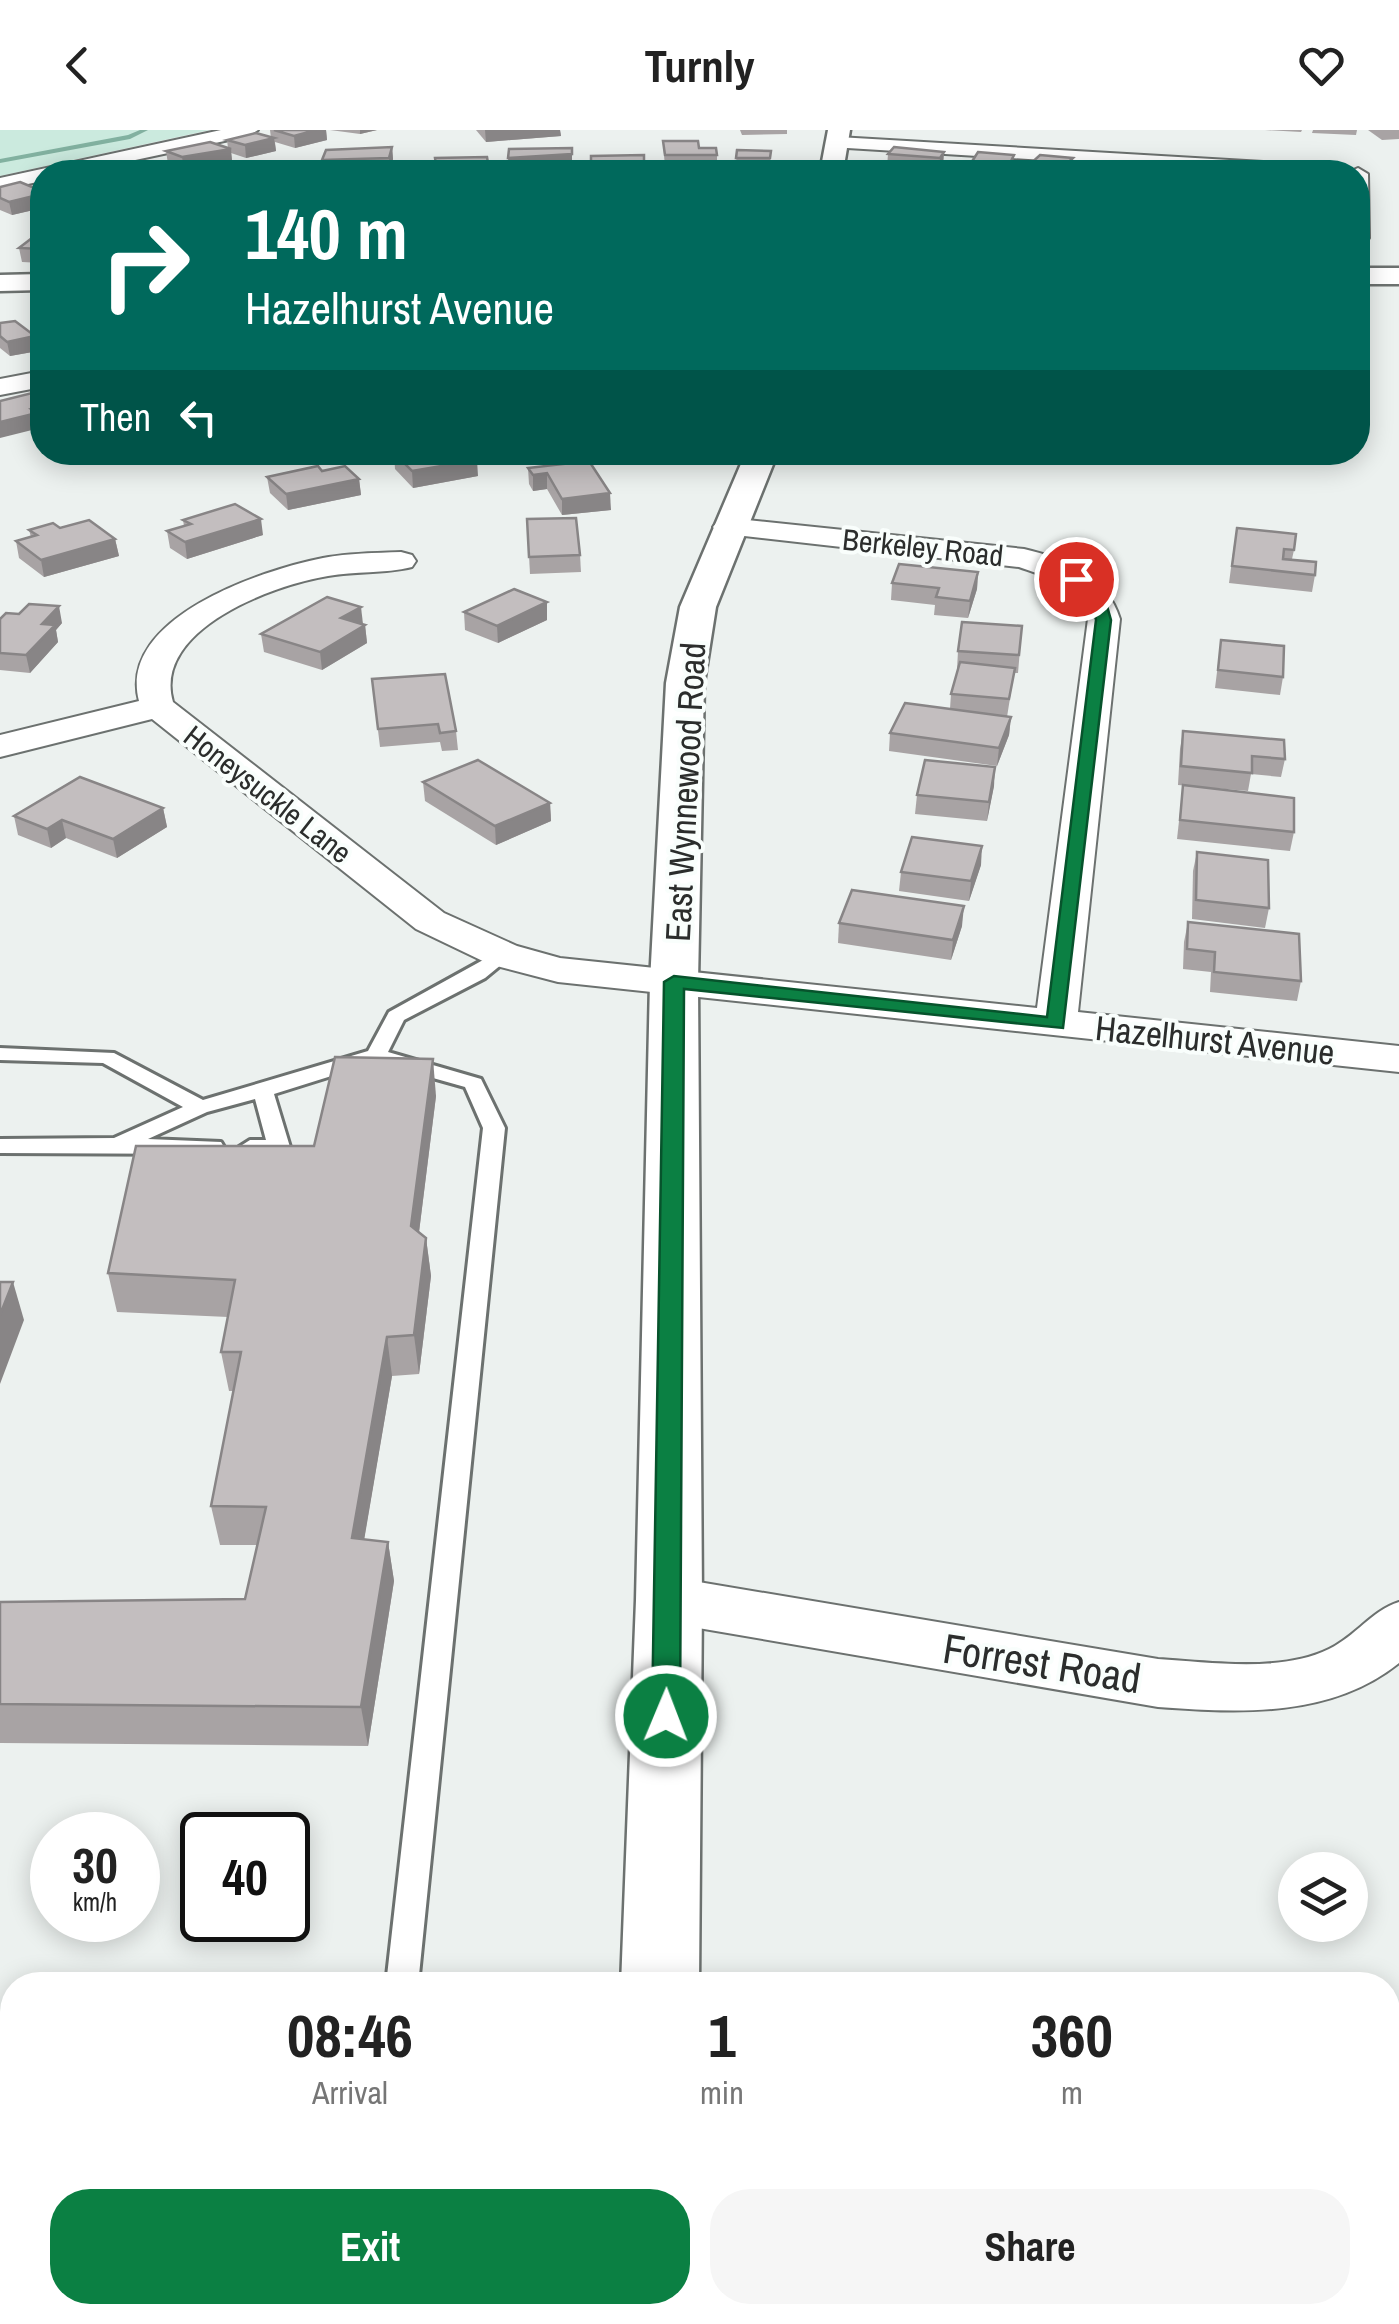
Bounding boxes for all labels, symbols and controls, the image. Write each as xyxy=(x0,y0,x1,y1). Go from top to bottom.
text: Turnly xyxy=(644,35,755,96)
icon: back xyxy=(50,38,105,93)
icon: heart xyxy=(1294,38,1349,93)
text: 140 m xyxy=(245,187,408,281)
icon: right xyxy=(80,200,210,330)
text: Hazelhurst Avenue xyxy=(245,277,554,338)
icon: left xyxy=(171,390,226,445)
text: Then xyxy=(80,392,151,443)
street label: Berkeley Road xyxy=(841,519,1005,575)
pin xyxy=(1034,537,1119,622)
icon: arrive xyxy=(1049,552,1104,607)
street label: East Wynnewood Road xyxy=(654,641,716,943)
street label: Honeysuckle Lane xyxy=(176,716,360,872)
street label: Hazelhurst Avenue xyxy=(1093,1004,1337,1076)
street label: Forrest Road xyxy=(939,1620,1145,1706)
position arrow xyxy=(614,1664,718,1768)
speed limit sign: 40 xyxy=(180,1812,310,1942)
text: 30 xyxy=(72,1831,118,1899)
map controls xyxy=(1278,1852,1368,1942)
button: layers xyxy=(1278,1852,1368,1942)
text: km/h xyxy=(73,1885,117,1919)
text: 08:46 xyxy=(287,1995,413,2076)
text: 1 xyxy=(708,1995,736,2076)
text: 360 xyxy=(1031,1995,1113,2076)
text: Arrival xyxy=(312,2071,388,2114)
text: min xyxy=(700,2071,744,2114)
text: m xyxy=(1061,2071,1083,2114)
button: Exit xyxy=(50,2189,690,2304)
button: Share xyxy=(710,2189,1350,2304)

